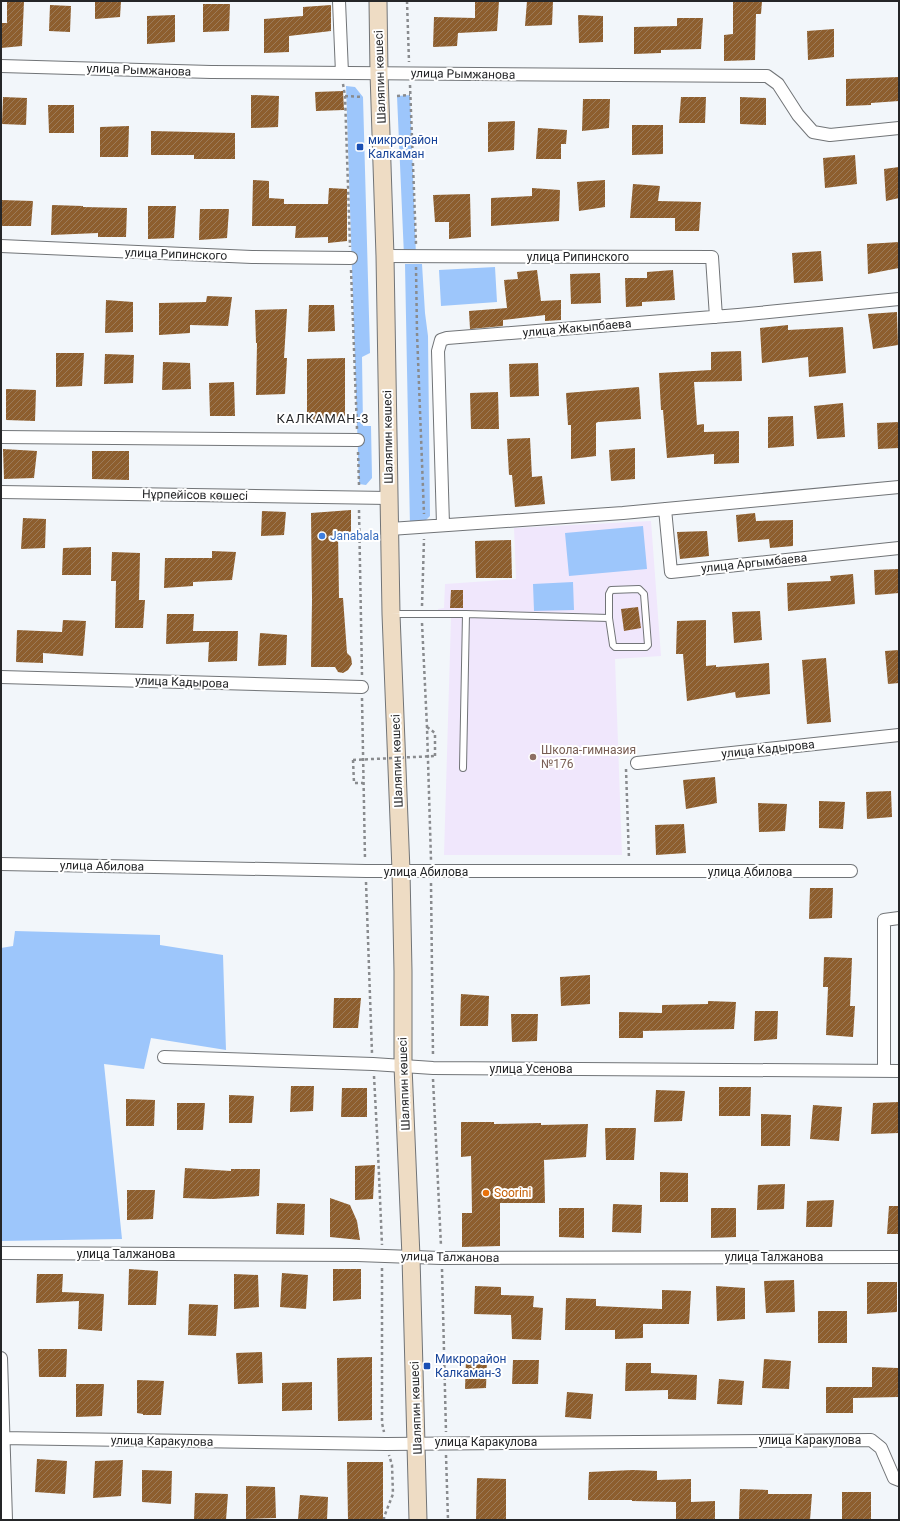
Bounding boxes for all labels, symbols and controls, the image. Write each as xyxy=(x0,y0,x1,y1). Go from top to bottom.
street label: Шаляпин көшесі xyxy=(371,30,389,124)
street label: улица Рымжанова xyxy=(86,61,192,79)
street label: улица Рымжанова xyxy=(411,66,515,82)
place label: микрорайон Калкаман xyxy=(368,133,438,161)
marker: микрорайон Калкаман xyxy=(355,142,365,152)
street label: улица Рипинского xyxy=(125,245,228,263)
street label: улица Рипинского xyxy=(527,250,629,264)
street label: улица Жакыпбаева xyxy=(522,316,632,340)
street label: Шаляпин көшесі xyxy=(380,390,396,484)
district label: КАЛКАМАН-3 xyxy=(276,411,370,426)
street label: Нұрпейісов көшесі xyxy=(142,487,248,503)
place label: Janabala xyxy=(330,529,379,543)
marker: Janabala xyxy=(317,531,327,541)
street label: улица Аргымбаева xyxy=(700,550,808,576)
street label: улица Кадырова xyxy=(135,673,229,691)
street label: Шаляпин көшесі xyxy=(388,714,406,808)
street label: улица Кадырова xyxy=(721,737,815,761)
place label: Школа-гимназия №176 xyxy=(541,743,636,771)
marker: Школа-гимназия №176 xyxy=(528,752,538,762)
street label: улица Абилова xyxy=(60,858,144,874)
street label: улица Абилова xyxy=(384,865,468,879)
street label: улица Абилова xyxy=(708,865,792,879)
street label: Шаляпин көшесі xyxy=(395,1037,413,1131)
street label: улица Усенова xyxy=(490,1062,572,1076)
place label: Soorini xyxy=(494,1186,531,1200)
marker: Soorini xyxy=(481,1188,491,1198)
street label: улица Талжанова xyxy=(77,1247,175,1261)
street label: улица Талжанова xyxy=(401,1249,499,1265)
street label: улица Талжанова xyxy=(725,1250,823,1264)
place label: Микрорайон Калкаман-3 xyxy=(435,1352,506,1380)
street label: Шаляпин көшесі xyxy=(407,1361,425,1455)
marker: Микрорайон Калкаман-3 xyxy=(422,1361,432,1371)
street label: улица Каракулова xyxy=(111,1433,213,1449)
street label: улица Каракулова xyxy=(759,1433,861,1447)
street label: улица Каракулова xyxy=(435,1435,537,1449)

